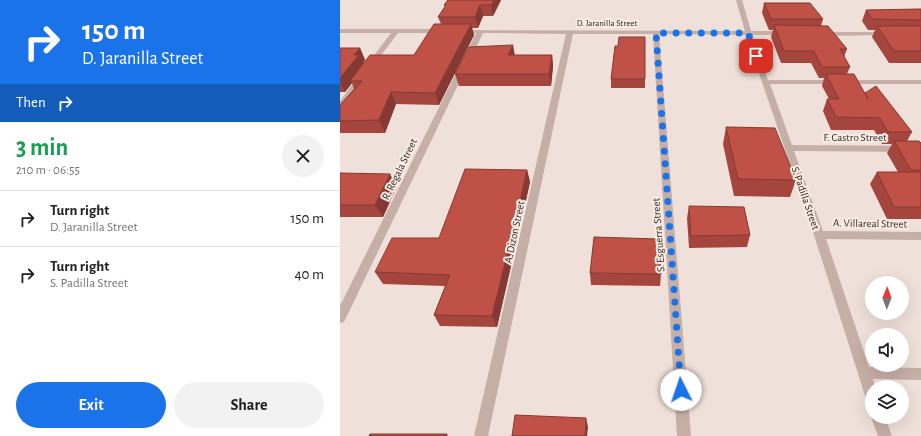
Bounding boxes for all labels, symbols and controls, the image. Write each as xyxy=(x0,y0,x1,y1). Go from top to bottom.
icon: right xyxy=(16,16,68,68)
text: 150 m xyxy=(82,17,146,45)
street label: D. Jaranilla Street xyxy=(577,19,637,28)
pin xyxy=(739,39,773,73)
icon: arrive xyxy=(745,45,767,67)
text: D. Jaranilla Street xyxy=(82,50,203,68)
icon: right xyxy=(54,92,76,114)
text: Then xyxy=(16,95,46,110)
street label: F. Castro Street xyxy=(823,132,887,143)
button: close xyxy=(282,135,324,177)
text: 3 min xyxy=(16,136,68,160)
street label: R. Regala Street xyxy=(380,136,419,202)
text: 210 m · 06:55 xyxy=(16,164,80,177)
street label: S. Padilla Street xyxy=(790,165,822,232)
street label: S. Esguerra Street xyxy=(650,197,667,272)
street label: A. Dizon Street xyxy=(503,199,527,264)
text: Turn right xyxy=(50,203,109,218)
icon: right xyxy=(16,208,38,230)
text: 150 m xyxy=(290,211,324,226)
street label: A. Villareal Street xyxy=(833,217,908,230)
text: D. Jaranilla Street xyxy=(50,221,138,234)
text: Turn right xyxy=(50,259,109,274)
icon: right xyxy=(16,264,38,286)
text: 40 m xyxy=(294,267,324,282)
north arrow xyxy=(865,276,909,320)
map controls xyxy=(865,276,909,424)
text: S. Padilla Street xyxy=(50,277,128,290)
button: sound xyxy=(865,328,909,372)
position arrow xyxy=(660,369,702,411)
button: layers xyxy=(865,380,909,424)
button: Exit xyxy=(16,382,166,428)
button: Share xyxy=(174,382,324,428)

